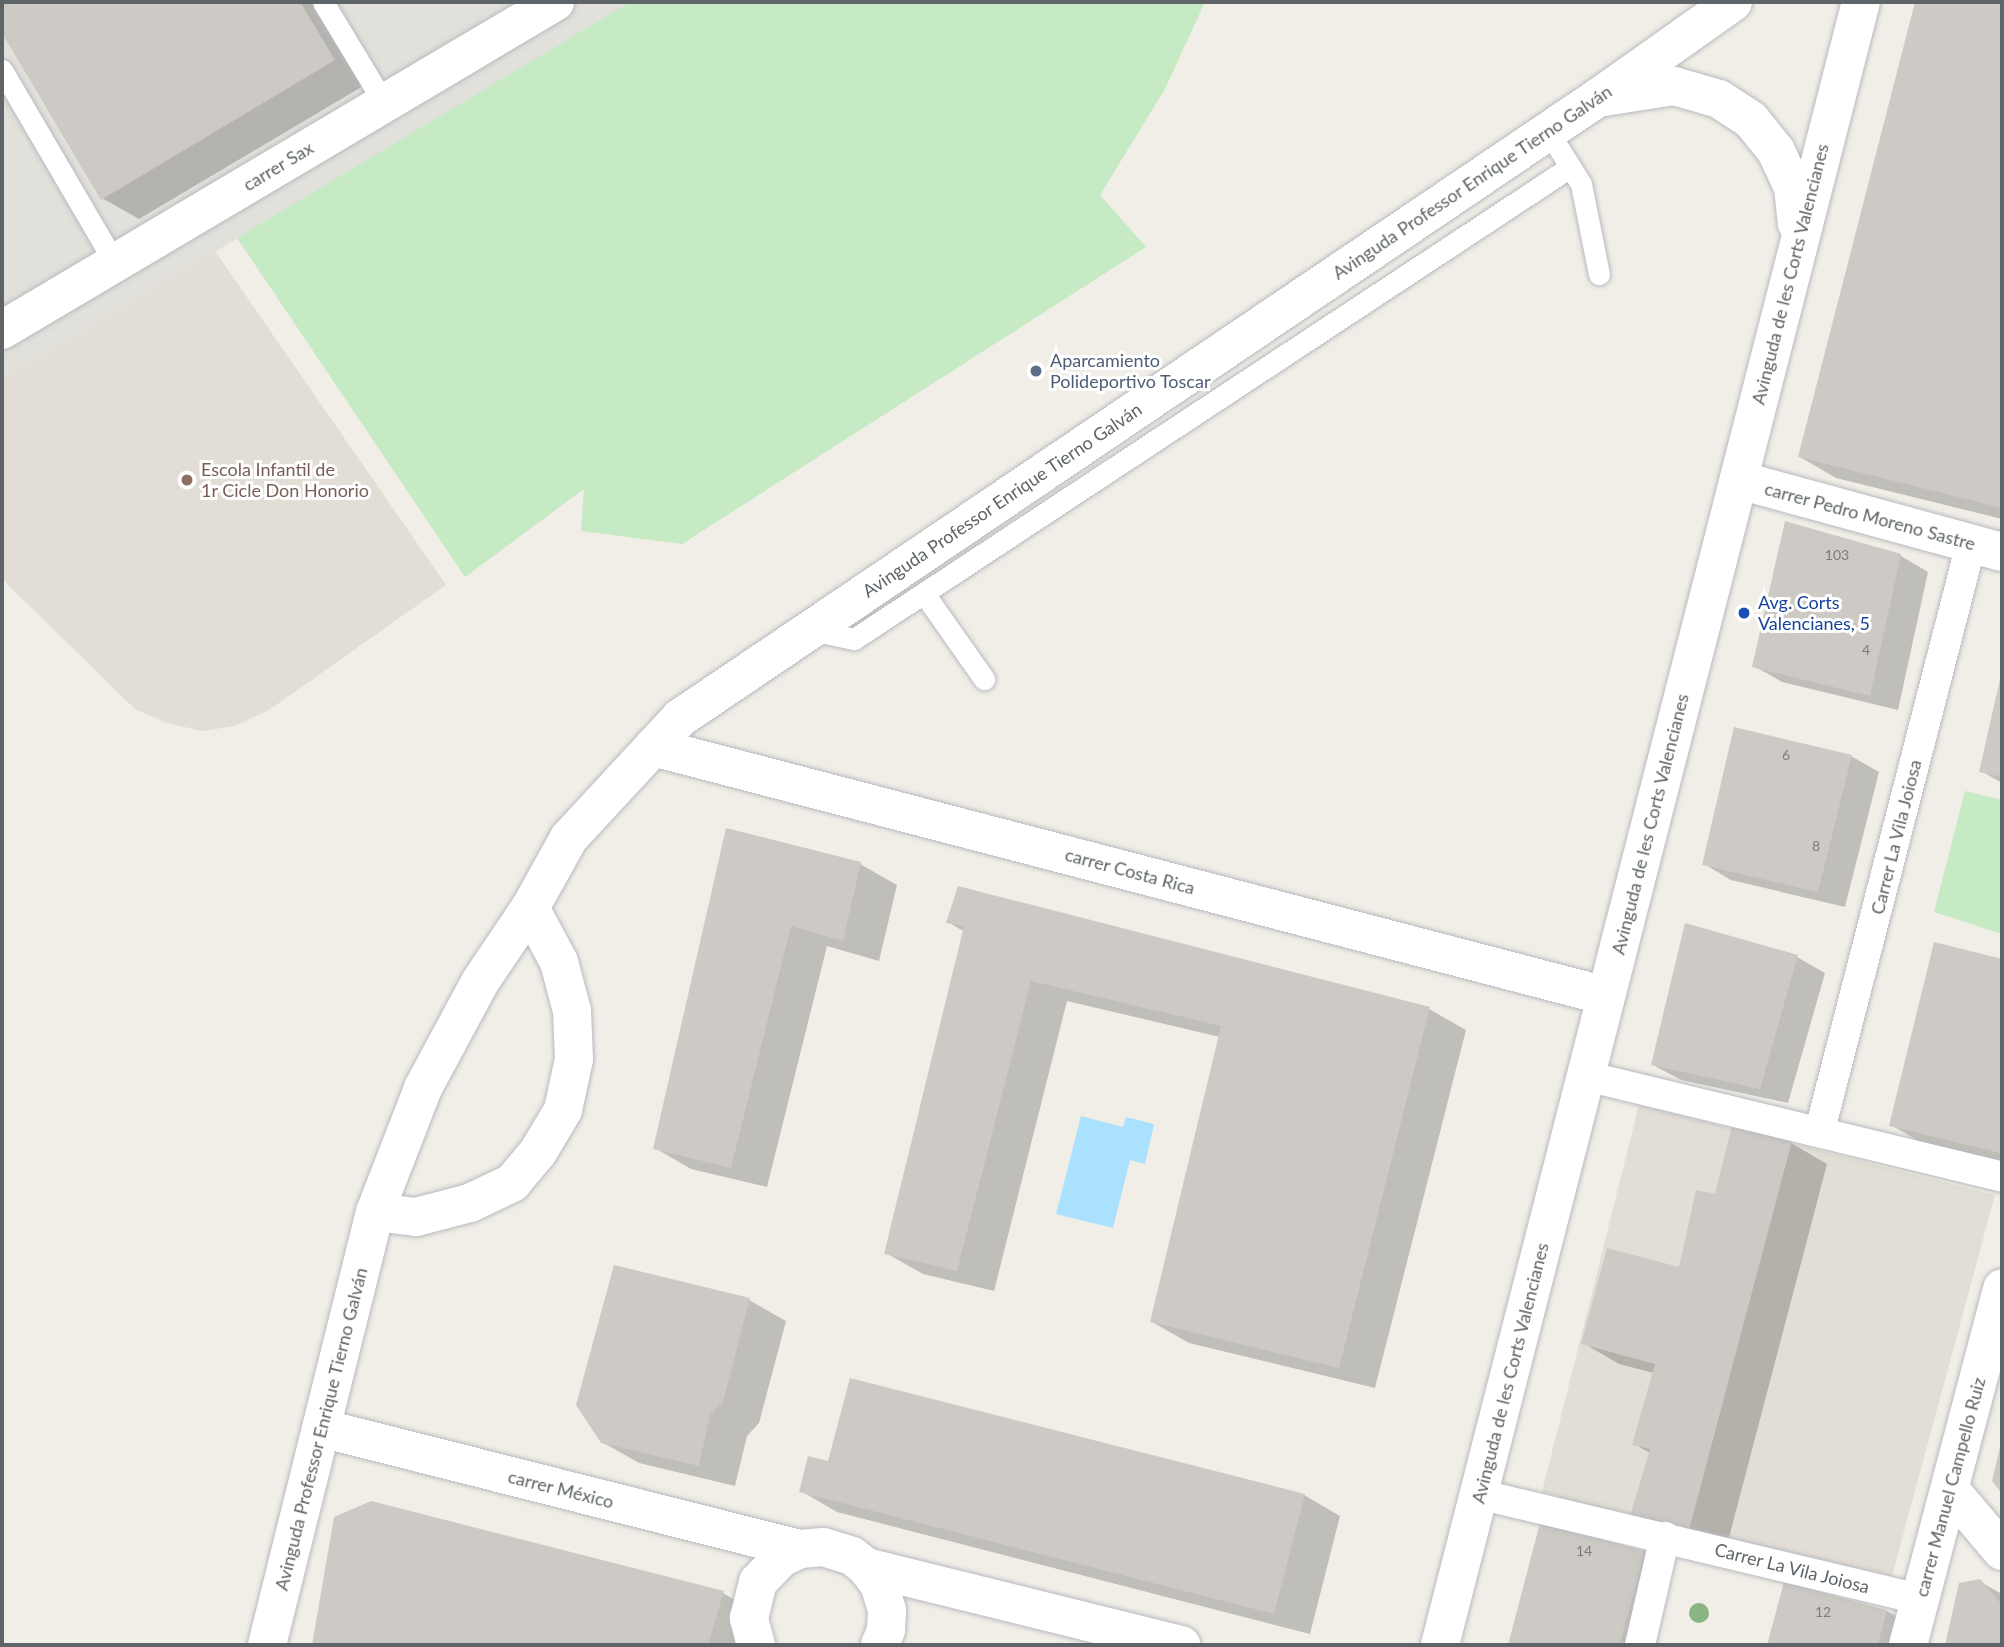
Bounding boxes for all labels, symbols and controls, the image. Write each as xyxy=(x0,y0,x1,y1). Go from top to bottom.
street label: Avinguda Professor Enrique Tierno Galván xyxy=(1328,80,1616,284)
street label: carrer Sax xyxy=(239,137,317,195)
street label: Avinguda de les Corts Valencianes xyxy=(1747,141,1833,407)
place label: Aparcamiento Polideportivo Toscar xyxy=(1050,350,1211,392)
marker: Aparcamiento Polideportivo Toscar xyxy=(1028,363,1044,379)
street label: Avinguda Professor Enrique Tierno Galván xyxy=(858,398,1146,602)
place label: Escola Infantil de 1r Cicle Don Honorio xyxy=(201,459,369,502)
marker: Escola Infantil de 1r Cicle Don Honorio xyxy=(179,472,195,488)
street label: carrer Pedro Moreno Sastre xyxy=(1762,477,1978,555)
house number: 103 xyxy=(1825,547,1849,563)
place label: Avg. Corts Valencianes, 5 xyxy=(1758,592,1870,634)
marker: Avg. Corts Valencianes, 5 xyxy=(1736,605,1752,621)
house number: 4 xyxy=(1862,642,1870,658)
street label: Avinguda de les Corts Valencianes xyxy=(1607,691,1693,957)
house number: 6 xyxy=(1782,747,1790,763)
street label: Carrer La Vila Joiosa xyxy=(1866,757,1926,917)
house number: 8 xyxy=(1812,838,1820,854)
street label: carrer Costa Rica xyxy=(1063,843,1197,899)
street label: Avinguda de les Corts Valencianes xyxy=(1467,1240,1553,1506)
street label: Avinguda Professor Enrique Tierno Galván xyxy=(270,1265,372,1593)
street label: carrer Manuel Campello Ruiz xyxy=(1910,1375,1990,1599)
street label: carrer México xyxy=(506,1465,616,1513)
street label: Carrer La Vila Joiosa xyxy=(1712,1538,1872,1598)
house number: 14 xyxy=(1576,1543,1592,1559)
house number: 12 xyxy=(1815,1604,1831,1620)

